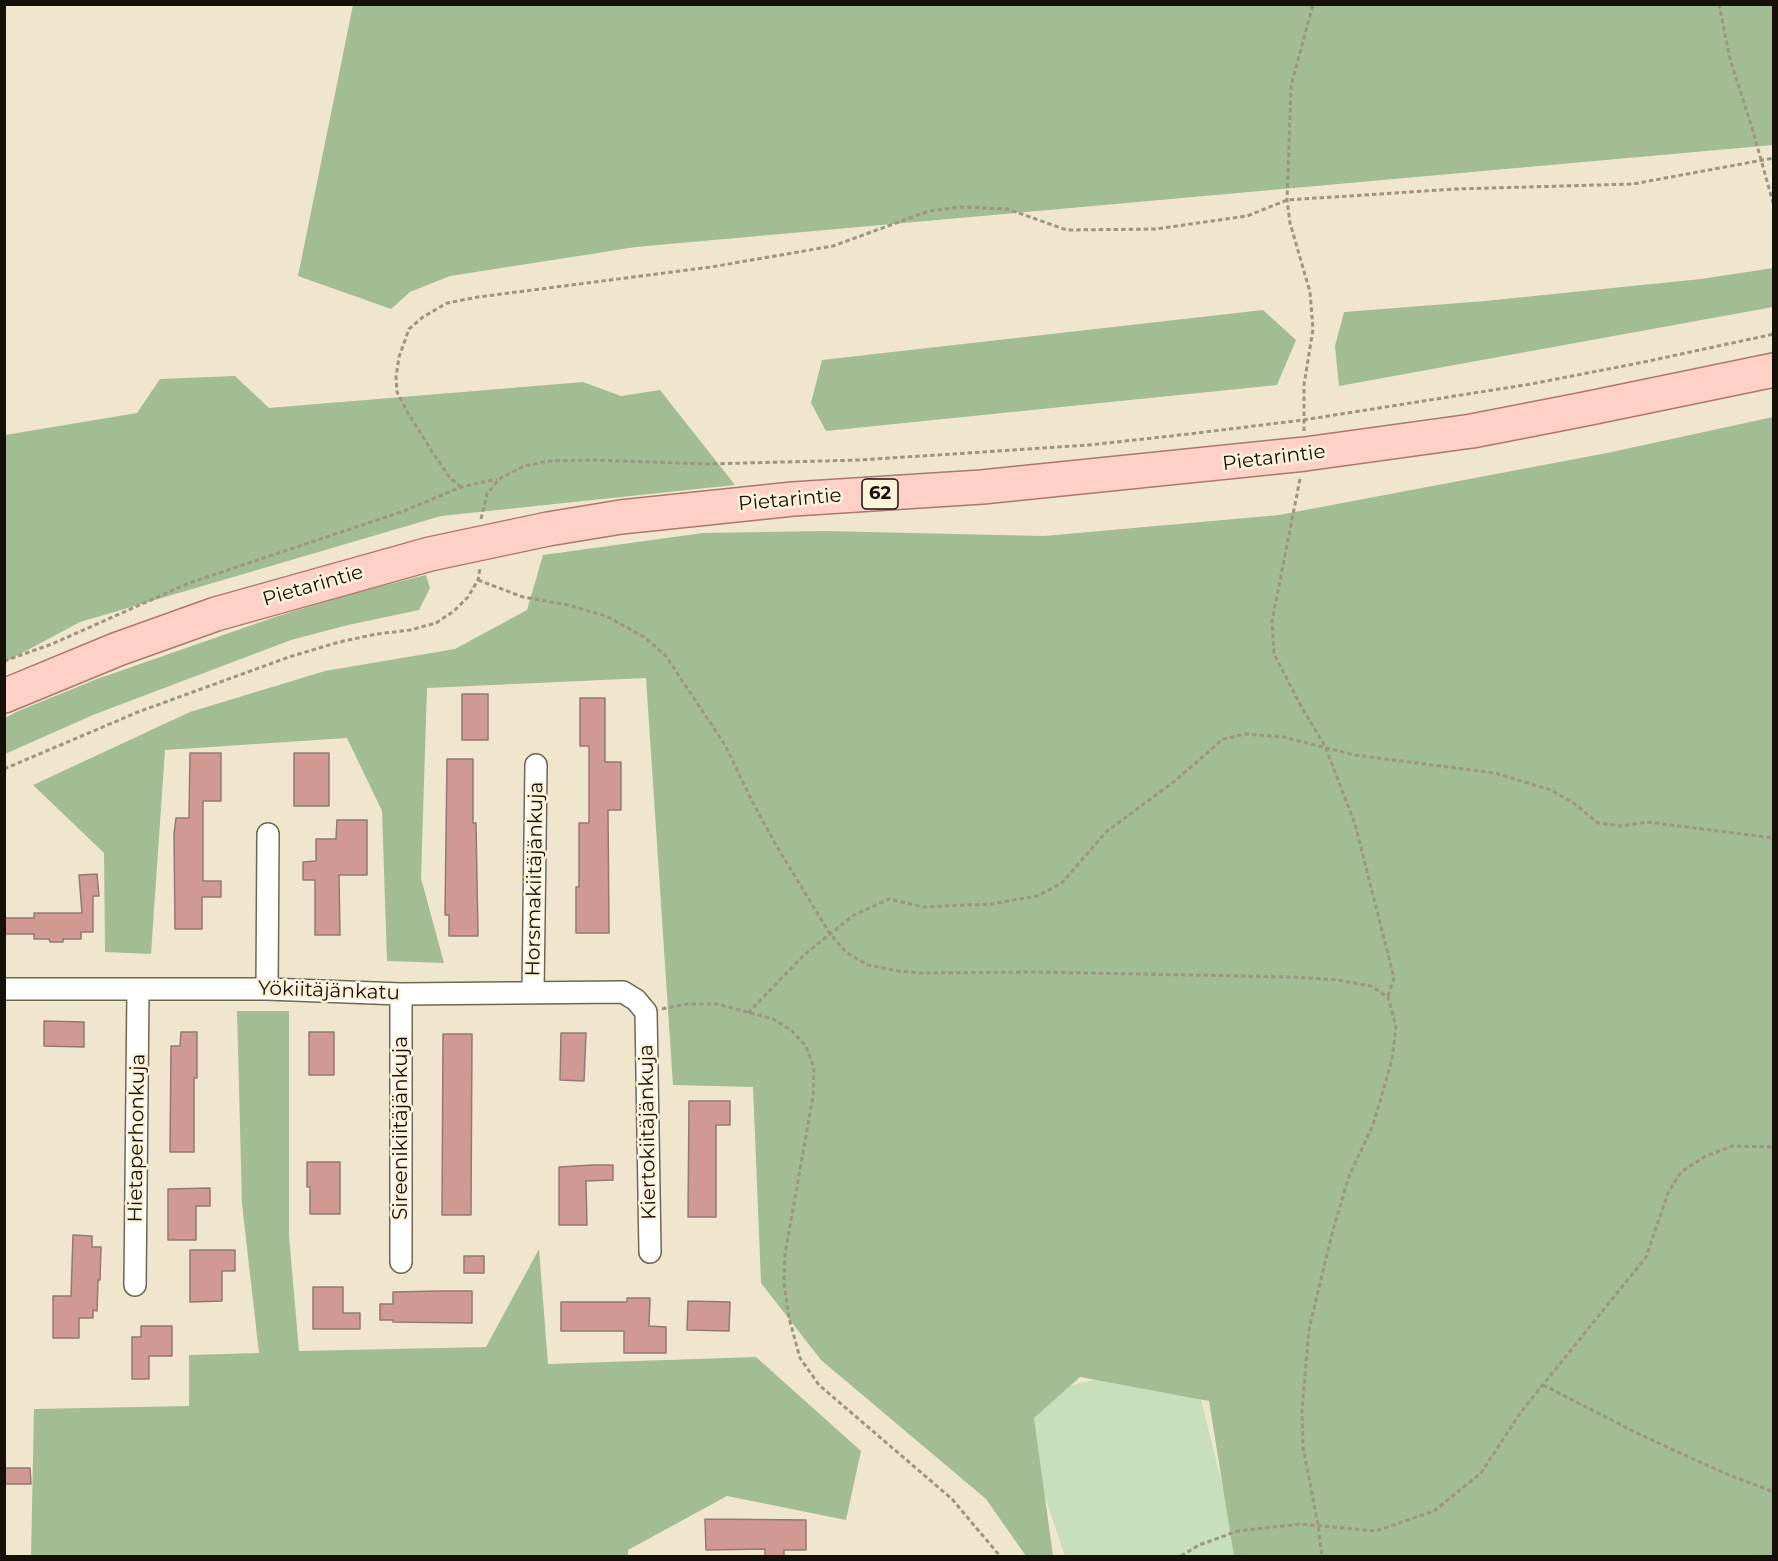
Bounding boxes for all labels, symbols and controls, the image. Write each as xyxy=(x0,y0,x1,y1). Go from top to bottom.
street label: Pietarintie xyxy=(1221,440,1327,476)
road number: 62 xyxy=(862,479,898,509)
street label: Pietarintie xyxy=(737,484,843,516)
street label: Pietarintie xyxy=(260,560,366,612)
street label: Horsmakiitäjänkuja xyxy=(521,781,549,977)
street label: Yökiitäjänkatu xyxy=(258,977,400,1005)
street label: Sireenikiitäjänkuja xyxy=(389,1036,413,1220)
street label: Kiertokiitäjänkuja xyxy=(634,1044,662,1220)
street label: Hietaperhonkuja xyxy=(124,1053,150,1223)

